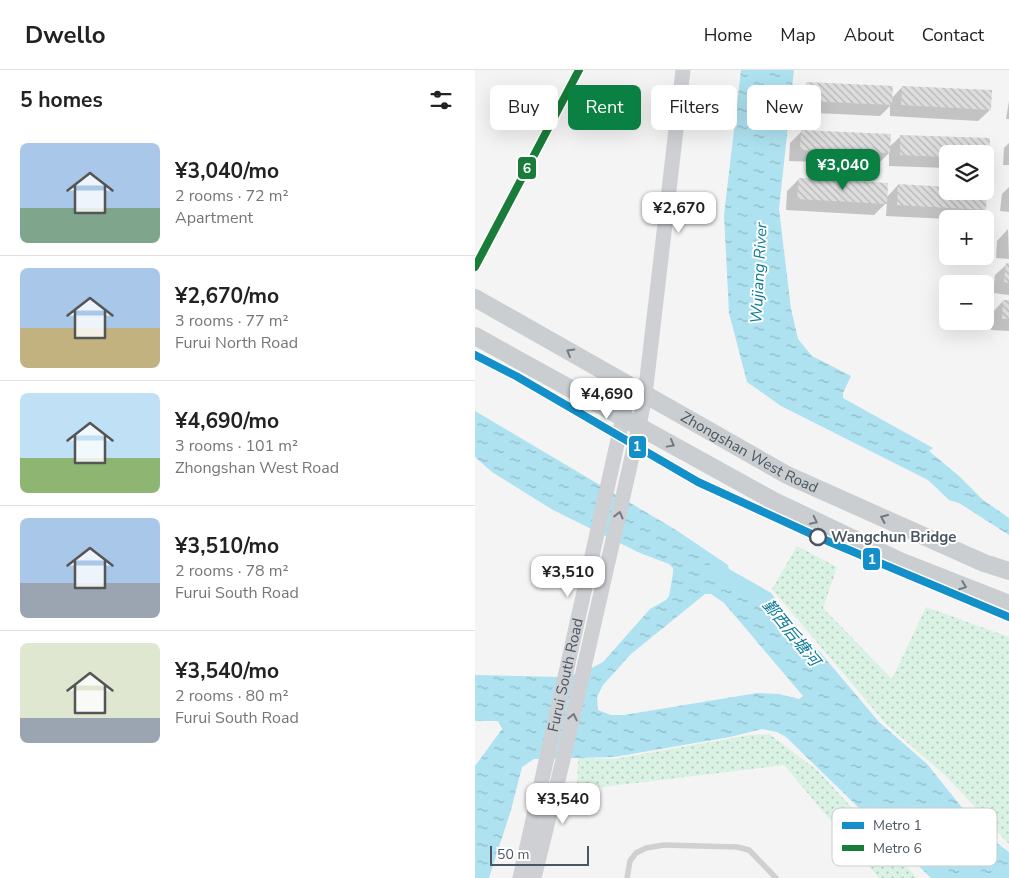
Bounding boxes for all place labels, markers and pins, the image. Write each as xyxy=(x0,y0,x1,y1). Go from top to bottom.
pin: ¥3,040 xyxy=(802,148,884,191)
pin: ¥2,670 xyxy=(638,191,720,234)
pin: ¥4,690 xyxy=(566,378,648,420)
place label: Wangchun Bridge xyxy=(831,527,956,547)
marker: Wangchun Bridge xyxy=(809,528,827,546)
pin: ¥3,510 xyxy=(527,556,609,598)
pin: ¥3,540 xyxy=(522,782,604,825)

